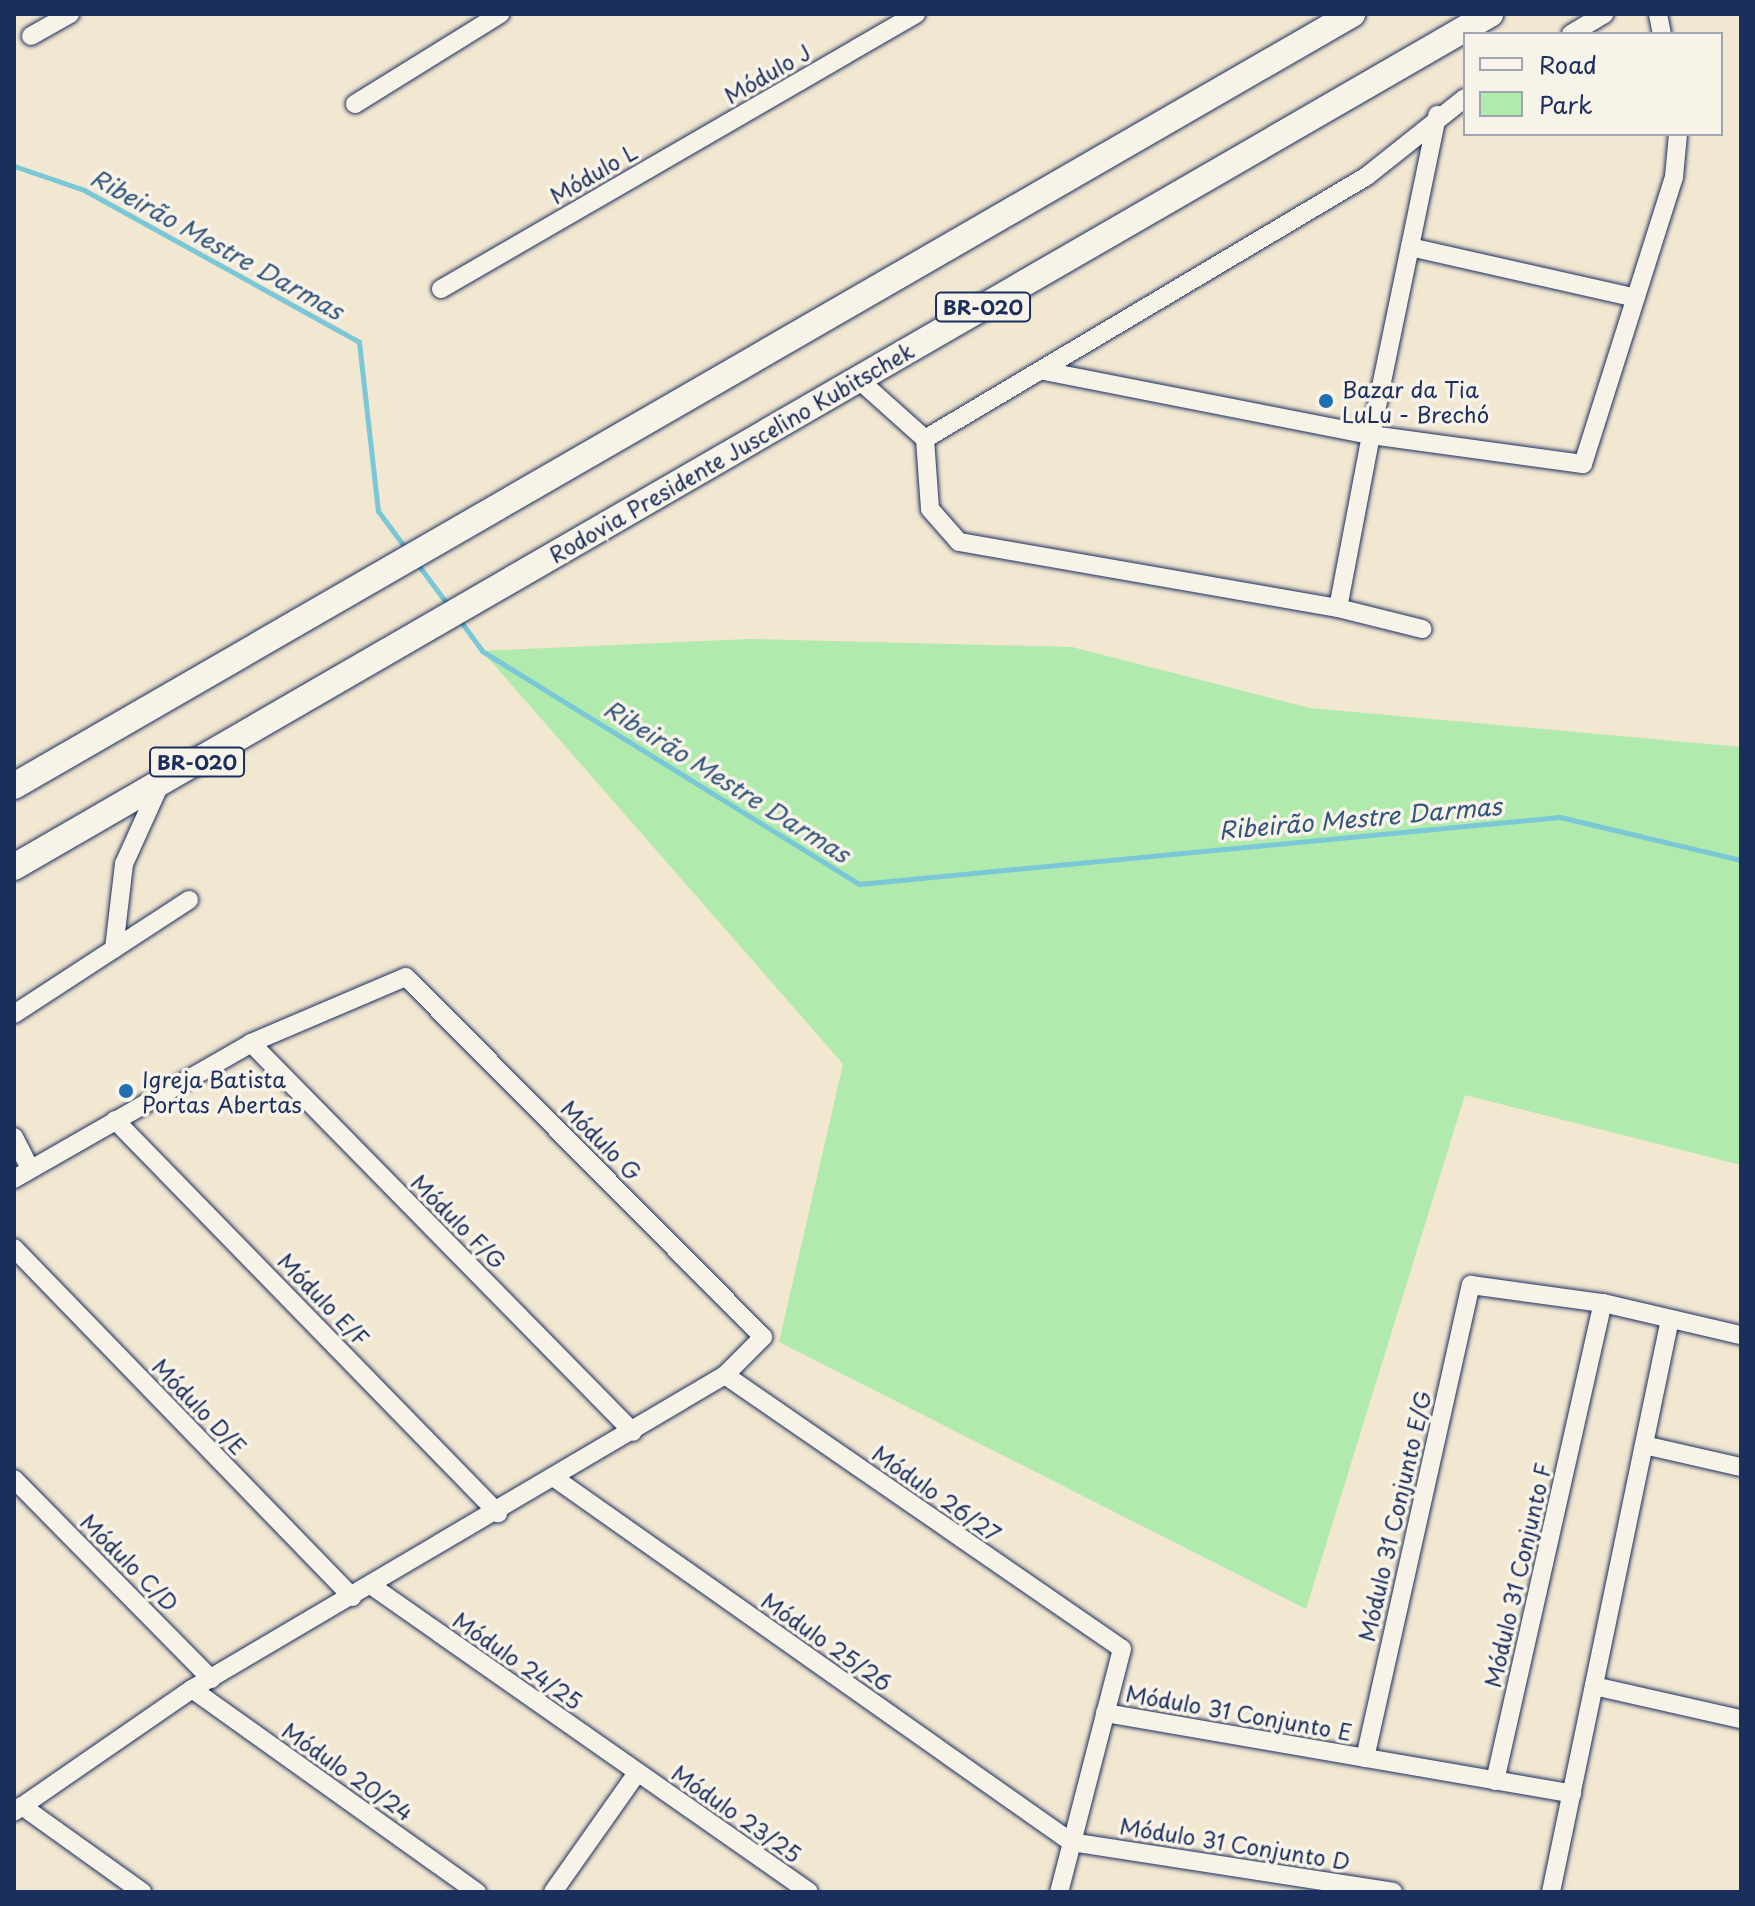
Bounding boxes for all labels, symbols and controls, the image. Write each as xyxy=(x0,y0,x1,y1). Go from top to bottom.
legend xyxy=(1463,32,1723,136)
street label: Módulo J xyxy=(718,37,816,109)
text: Road xyxy=(1539,46,1597,82)
text: Park xyxy=(1539,86,1593,122)
street label: Módulo L xyxy=(545,137,641,209)
water label: Ribeirão Mestre Darmas xyxy=(86,163,348,325)
road number: BR-020 xyxy=(935,291,1031,323)
street label: Rodovia Presidente Juscelino Kubitschek xyxy=(543,336,919,568)
place label: Bazar da Tia LuLu - Brechó xyxy=(1342,375,1490,426)
marker: Bazar da Tia LuLu - Brechó xyxy=(1317,392,1335,410)
water label: Ribeirão Mestre Darmas xyxy=(599,694,855,868)
road number: BR-020 xyxy=(149,746,245,778)
water label: Ribeirão Mestre Darmas xyxy=(1218,791,1502,845)
place label: Igreja Batista Portas Abertas xyxy=(142,1065,301,1116)
marker: Igreja Batista Portas Abertas xyxy=(117,1082,135,1100)
street label: Módulo G xyxy=(557,1095,647,1185)
street label: Módulo F/G xyxy=(406,1168,512,1274)
street label: Módulo E/F xyxy=(273,1247,375,1351)
street label: Módulo D/E xyxy=(148,1352,252,1460)
street label: Módulo 31 Conjunto E/G xyxy=(1352,1387,1436,1645)
street label: Módulo 26/27 xyxy=(868,1439,1006,1547)
street label: Módulo 31 Conjunto F xyxy=(1478,1460,1556,1690)
street label: Módulo C/D xyxy=(76,1508,184,1616)
street label: Módulo 25/26 xyxy=(757,1587,897,1695)
street label: Módulo 24/25 xyxy=(448,1606,588,1714)
street label: Módulo 31 Conjunto E xyxy=(1123,1679,1355,1745)
street label: Módulo 20/24 xyxy=(278,1716,418,1826)
street label: Módulo 23/25 xyxy=(667,1759,807,1867)
street label: Módulo 31 Conjunto D xyxy=(1117,1812,1353,1874)

